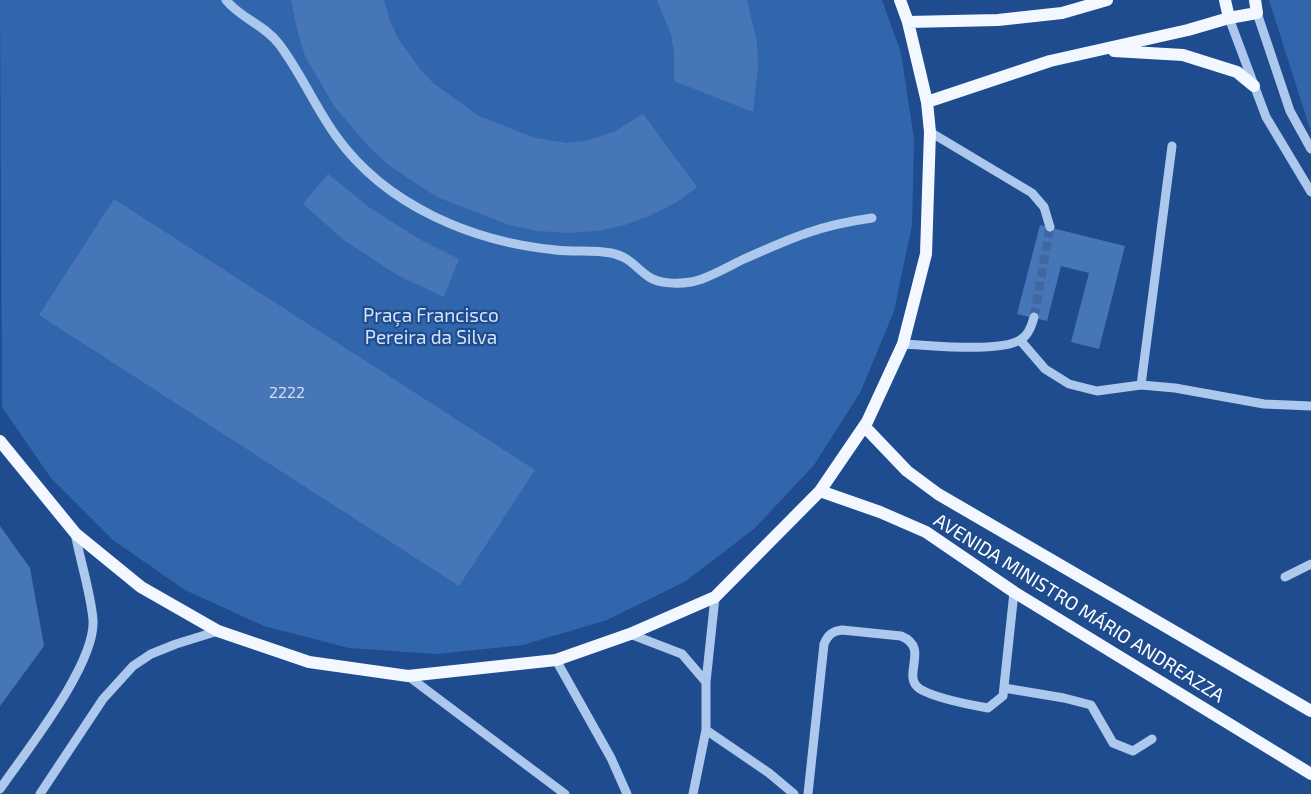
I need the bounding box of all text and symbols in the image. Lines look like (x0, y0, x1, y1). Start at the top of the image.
park label: Praça Francisco Pereira da Silva (363, 305, 499, 349)
house number: 2222 (269, 383, 305, 403)
street label: AVENIDA MINISTRO MÁRIO ANDREAZZA (930, 509, 1228, 707)

